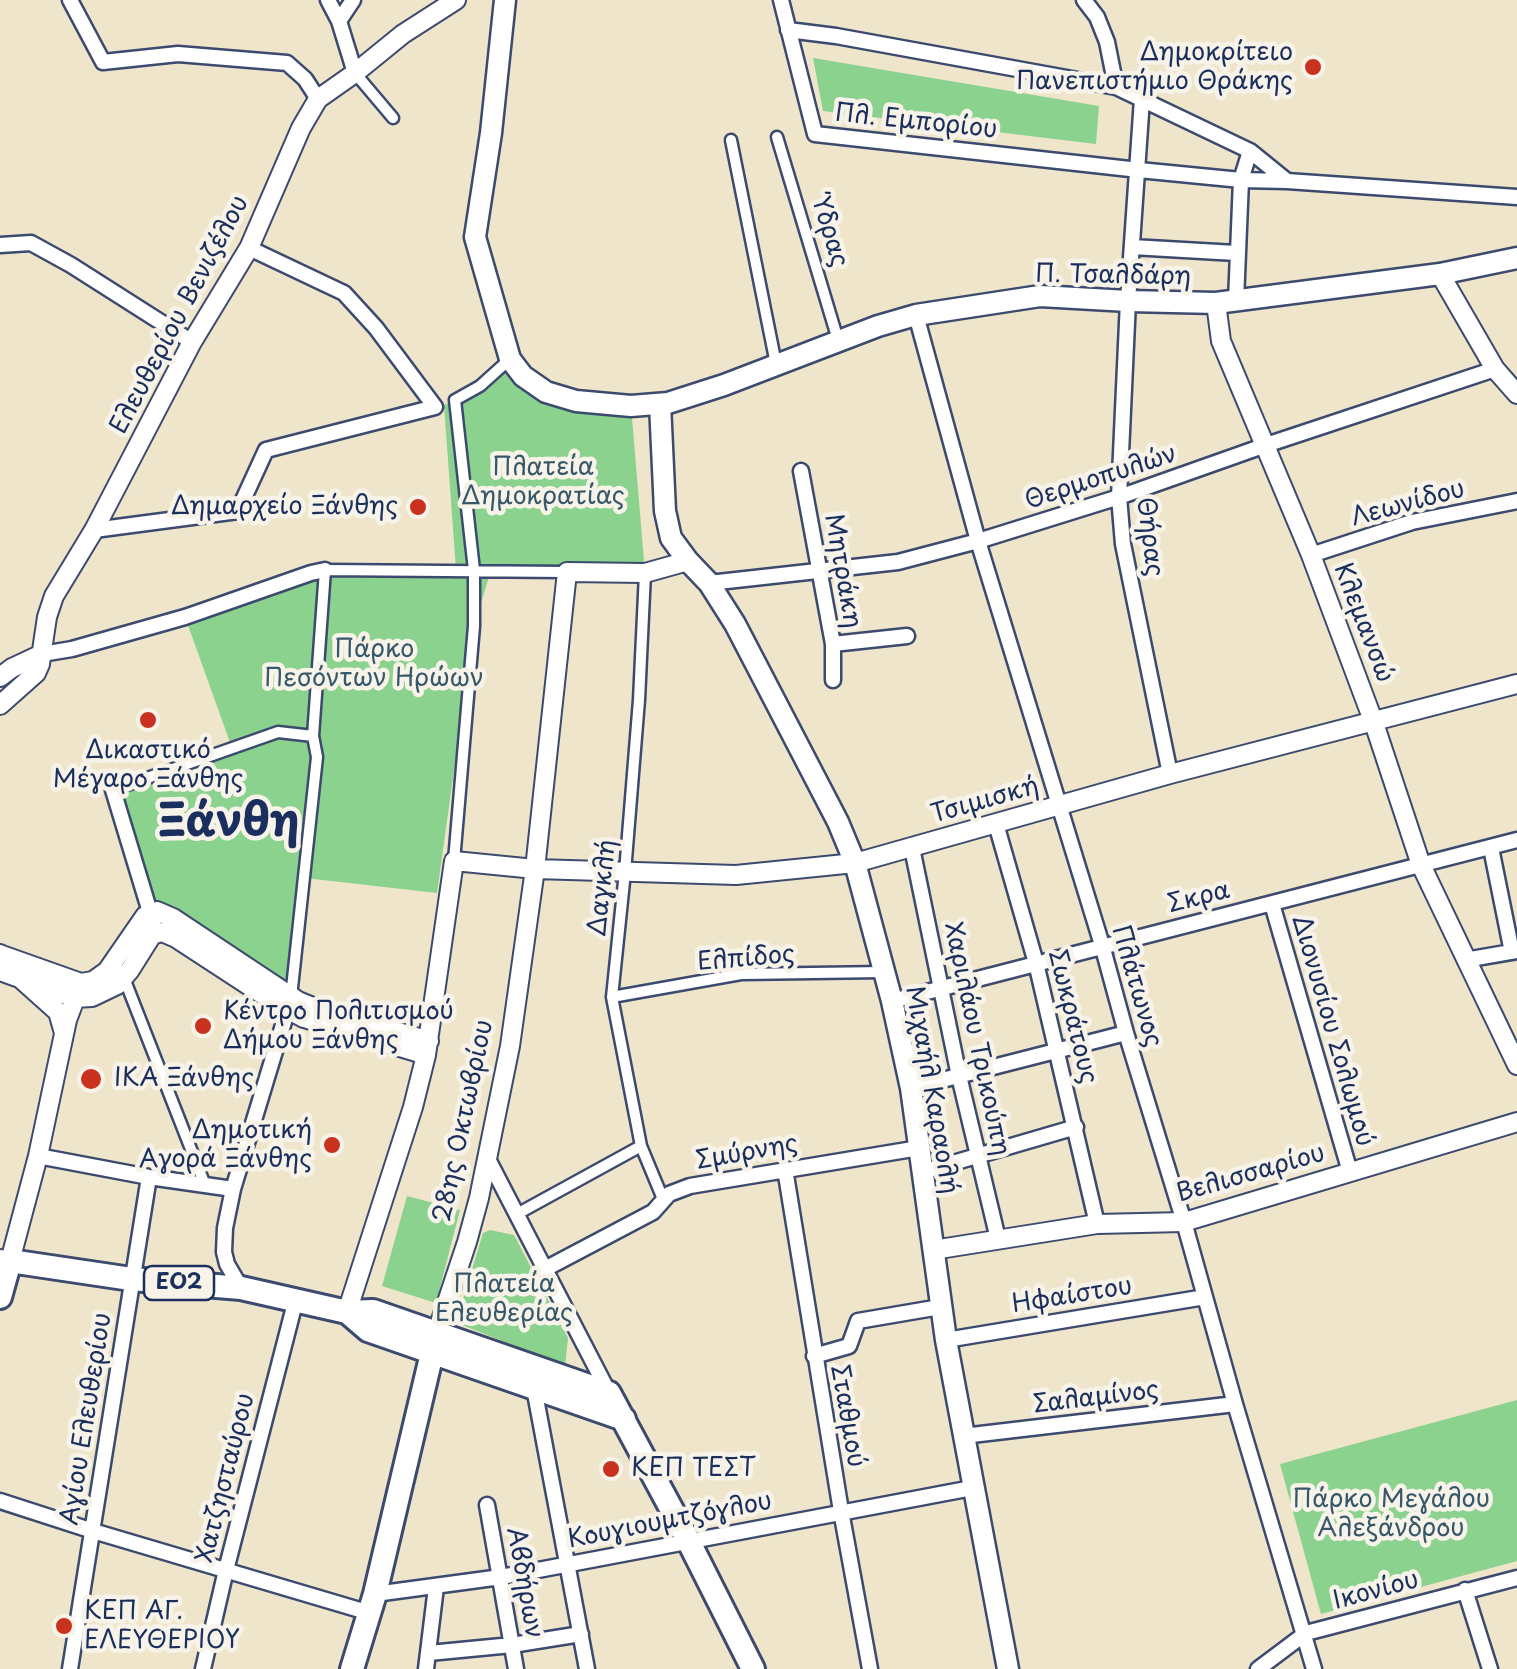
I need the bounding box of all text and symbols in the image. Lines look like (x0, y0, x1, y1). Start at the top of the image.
place label: Δημοκρίτειο Πανεπιστήμιο Θράκης (1016, 38, 1293, 97)
marker: Δημοκρίτειο Πανεπιστήμιο Θράκης (1302, 56, 1324, 78)
street label: Πλ. Εμπορίου (833, 99, 999, 145)
street label: Ελευθερίου Βενιζέλου (104, 191, 256, 439)
street label: Ύδρας (804, 193, 854, 271)
street label: Π. Τσαλδάρη (1035, 260, 1191, 292)
street label: Θερμοπυλών (1021, 439, 1181, 517)
park label: Πλατεία Δημοκρατίας (461, 453, 625, 512)
street label: Λεωνίδου (1348, 474, 1468, 534)
place label: Δημαρχείο Ξάνθης (171, 492, 398, 522)
marker: Δημαρχείο Ξάνθης (407, 496, 429, 518)
street label: Θήρας (1129, 496, 1169, 578)
street label: Μητράκη (817, 511, 867, 631)
street label: Κλεμανσώ (1327, 559, 1399, 687)
park label: Πάρκο Πεσόντων Ηρώων (264, 635, 484, 694)
marker: Δικαστικό Μέγαρο Ξάνθης (137, 709, 159, 731)
place label: Δικαστικό Μέγαρο Ξάνθης (53, 736, 243, 795)
street label: Τσιμισκή (928, 771, 1042, 831)
district label: Ξάνθη (158, 797, 300, 851)
street label: Δαγκλή (583, 838, 623, 938)
street label: Σκρα (1165, 876, 1233, 920)
street label: Διονυσίου Σολωμού (1285, 912, 1379, 1150)
street label: Χαριλάου Τρικούπη (937, 920, 1015, 1158)
street label: Πλάτωνος (1104, 921, 1168, 1051)
street label: Ελπίδος (696, 940, 796, 978)
street label: Σωκράτους (1041, 947, 1103, 1087)
street label: Μιχαήλ Καραολή (898, 984, 964, 1196)
place label: Κέντρο Πολιτισμού Δήμου Ξάνθης (223, 997, 454, 1056)
marker: Κέντρο Πολιτισμού Δήμου Ξάνθης (192, 1015, 214, 1037)
street label: 28ης Οκτωβρίου (428, 1017, 500, 1225)
place label: ΙΚΑ Ξάνθης (114, 1064, 254, 1094)
marker: ΙΚΑ Ξάνθης (78, 1066, 104, 1092)
place label: Δημοτική Αγορά Ξάνθης (139, 1116, 312, 1175)
street label: Σμύρνης (694, 1129, 800, 1177)
marker: Δημοτική Αγορά Ξάνθης (321, 1134, 343, 1156)
street label: Βελισσαρίου (1173, 1139, 1329, 1209)
road number: ΕΟ2 (144, 1266, 214, 1300)
park label: Πλατεία Ελευθερίας (435, 1270, 573, 1329)
street label: Ηφαίστου (1010, 1272, 1134, 1320)
street label: Αγίου Ελευθερίου (55, 1311, 119, 1527)
street label: Σταθμού (823, 1362, 871, 1470)
street label: Σαλαμίνος (1031, 1375, 1161, 1421)
street label: Χατζησταύρου (190, 1390, 262, 1566)
place label: ΚΕΠ ΤΕΣΤ (631, 1454, 756, 1484)
marker: ΚΕΠ ΤΕΣΤ (600, 1458, 622, 1480)
park label: Πάρκο Μεγάλου Αλεξάνδρου (1292, 1485, 1490, 1544)
street label: Κουγιουμτζόγλου (565, 1487, 775, 1555)
street label: Αβδήρων (499, 1525, 549, 1641)
street label: Ικονίου (1330, 1565, 1422, 1617)
place label: ΚΕΠ ΑΓ. ΕΛΕΥΘΕΡΙΟΥ (84, 1597, 240, 1656)
marker: ΚΕΠ ΑΓ. ΕΛΕΥΘΕΡΙΟΥ (53, 1615, 75, 1637)

